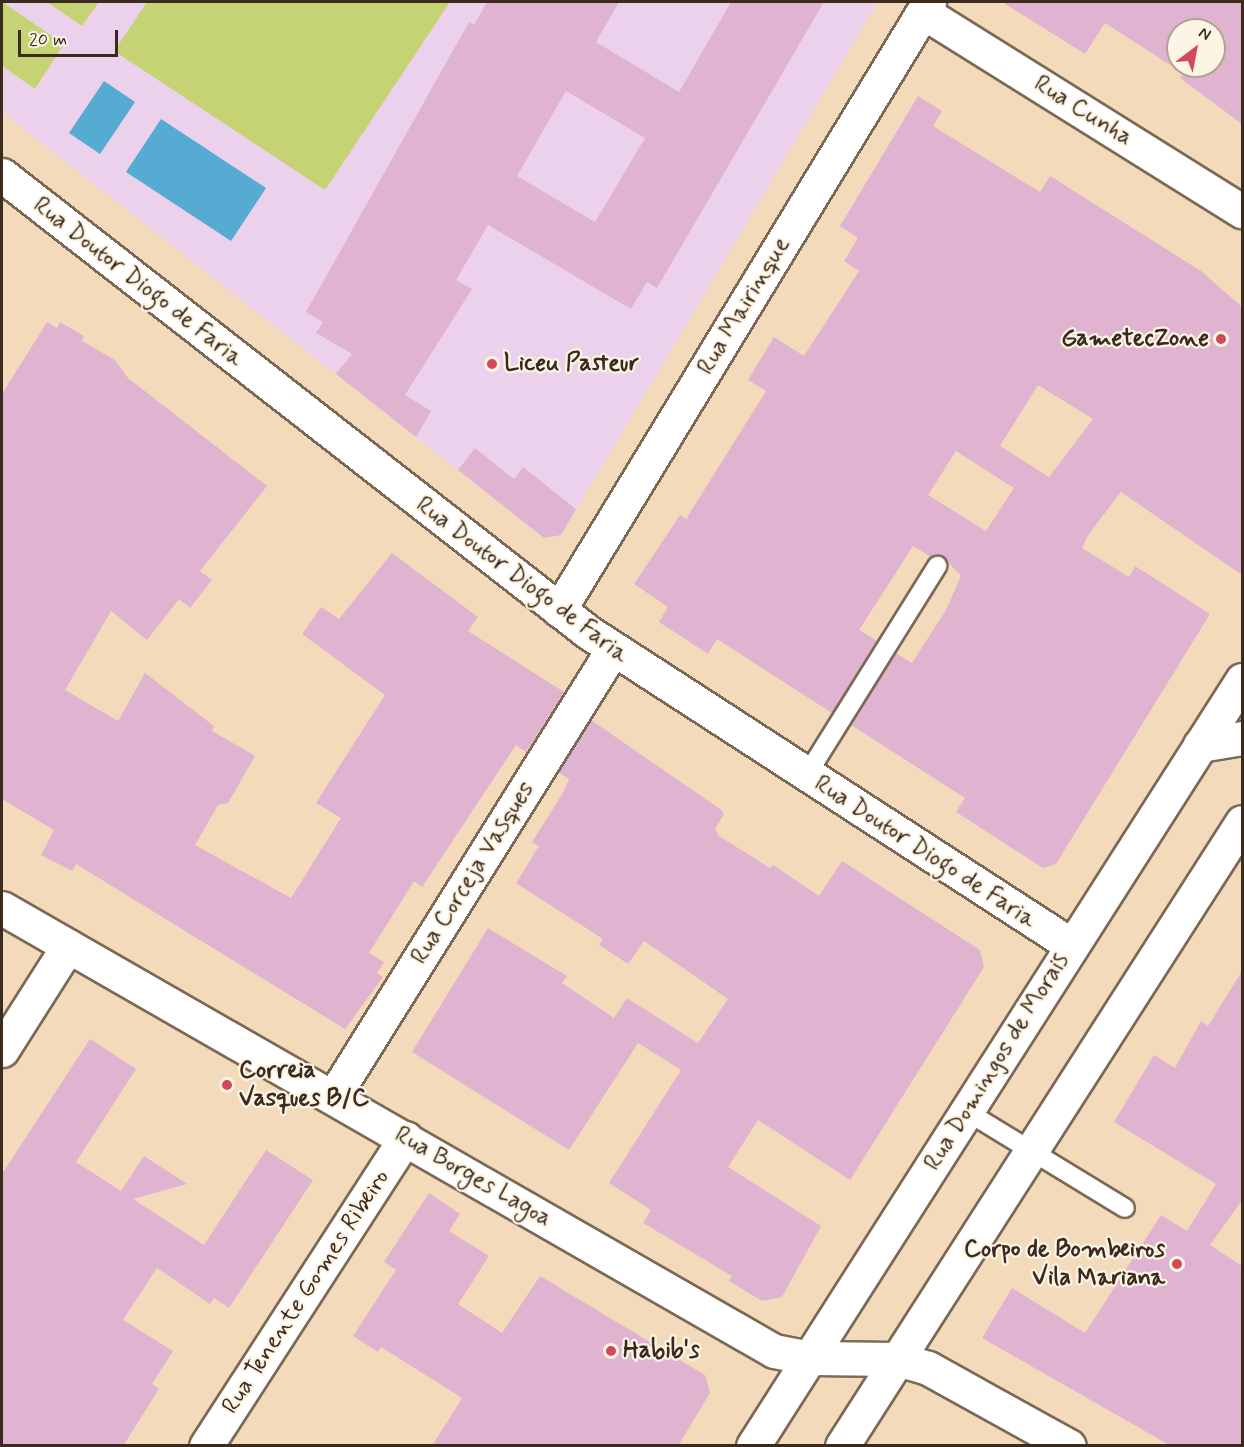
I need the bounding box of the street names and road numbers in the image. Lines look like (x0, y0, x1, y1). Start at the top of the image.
street label: Rua Cunha (1030, 70, 1136, 152)
street label: Rua Doutor Diogo de Faria (29, 192, 247, 372)
street label: Rua Mairinque (693, 234, 795, 378)
street label: Rua Doutor Diogo de Faria (412, 492, 632, 668)
street label: Rua Doutor Diogo de Faria (810, 771, 1040, 933)
street label: Rua Corceja Vasques (405, 776, 541, 970)
street label: Rua Domingos de Morais (918, 948, 1076, 1176)
street label: Rua Borges Lagoa (388, 1119, 558, 1235)
street label: Rua Tenente Gomes Ribeiro (217, 1166, 395, 1418)

